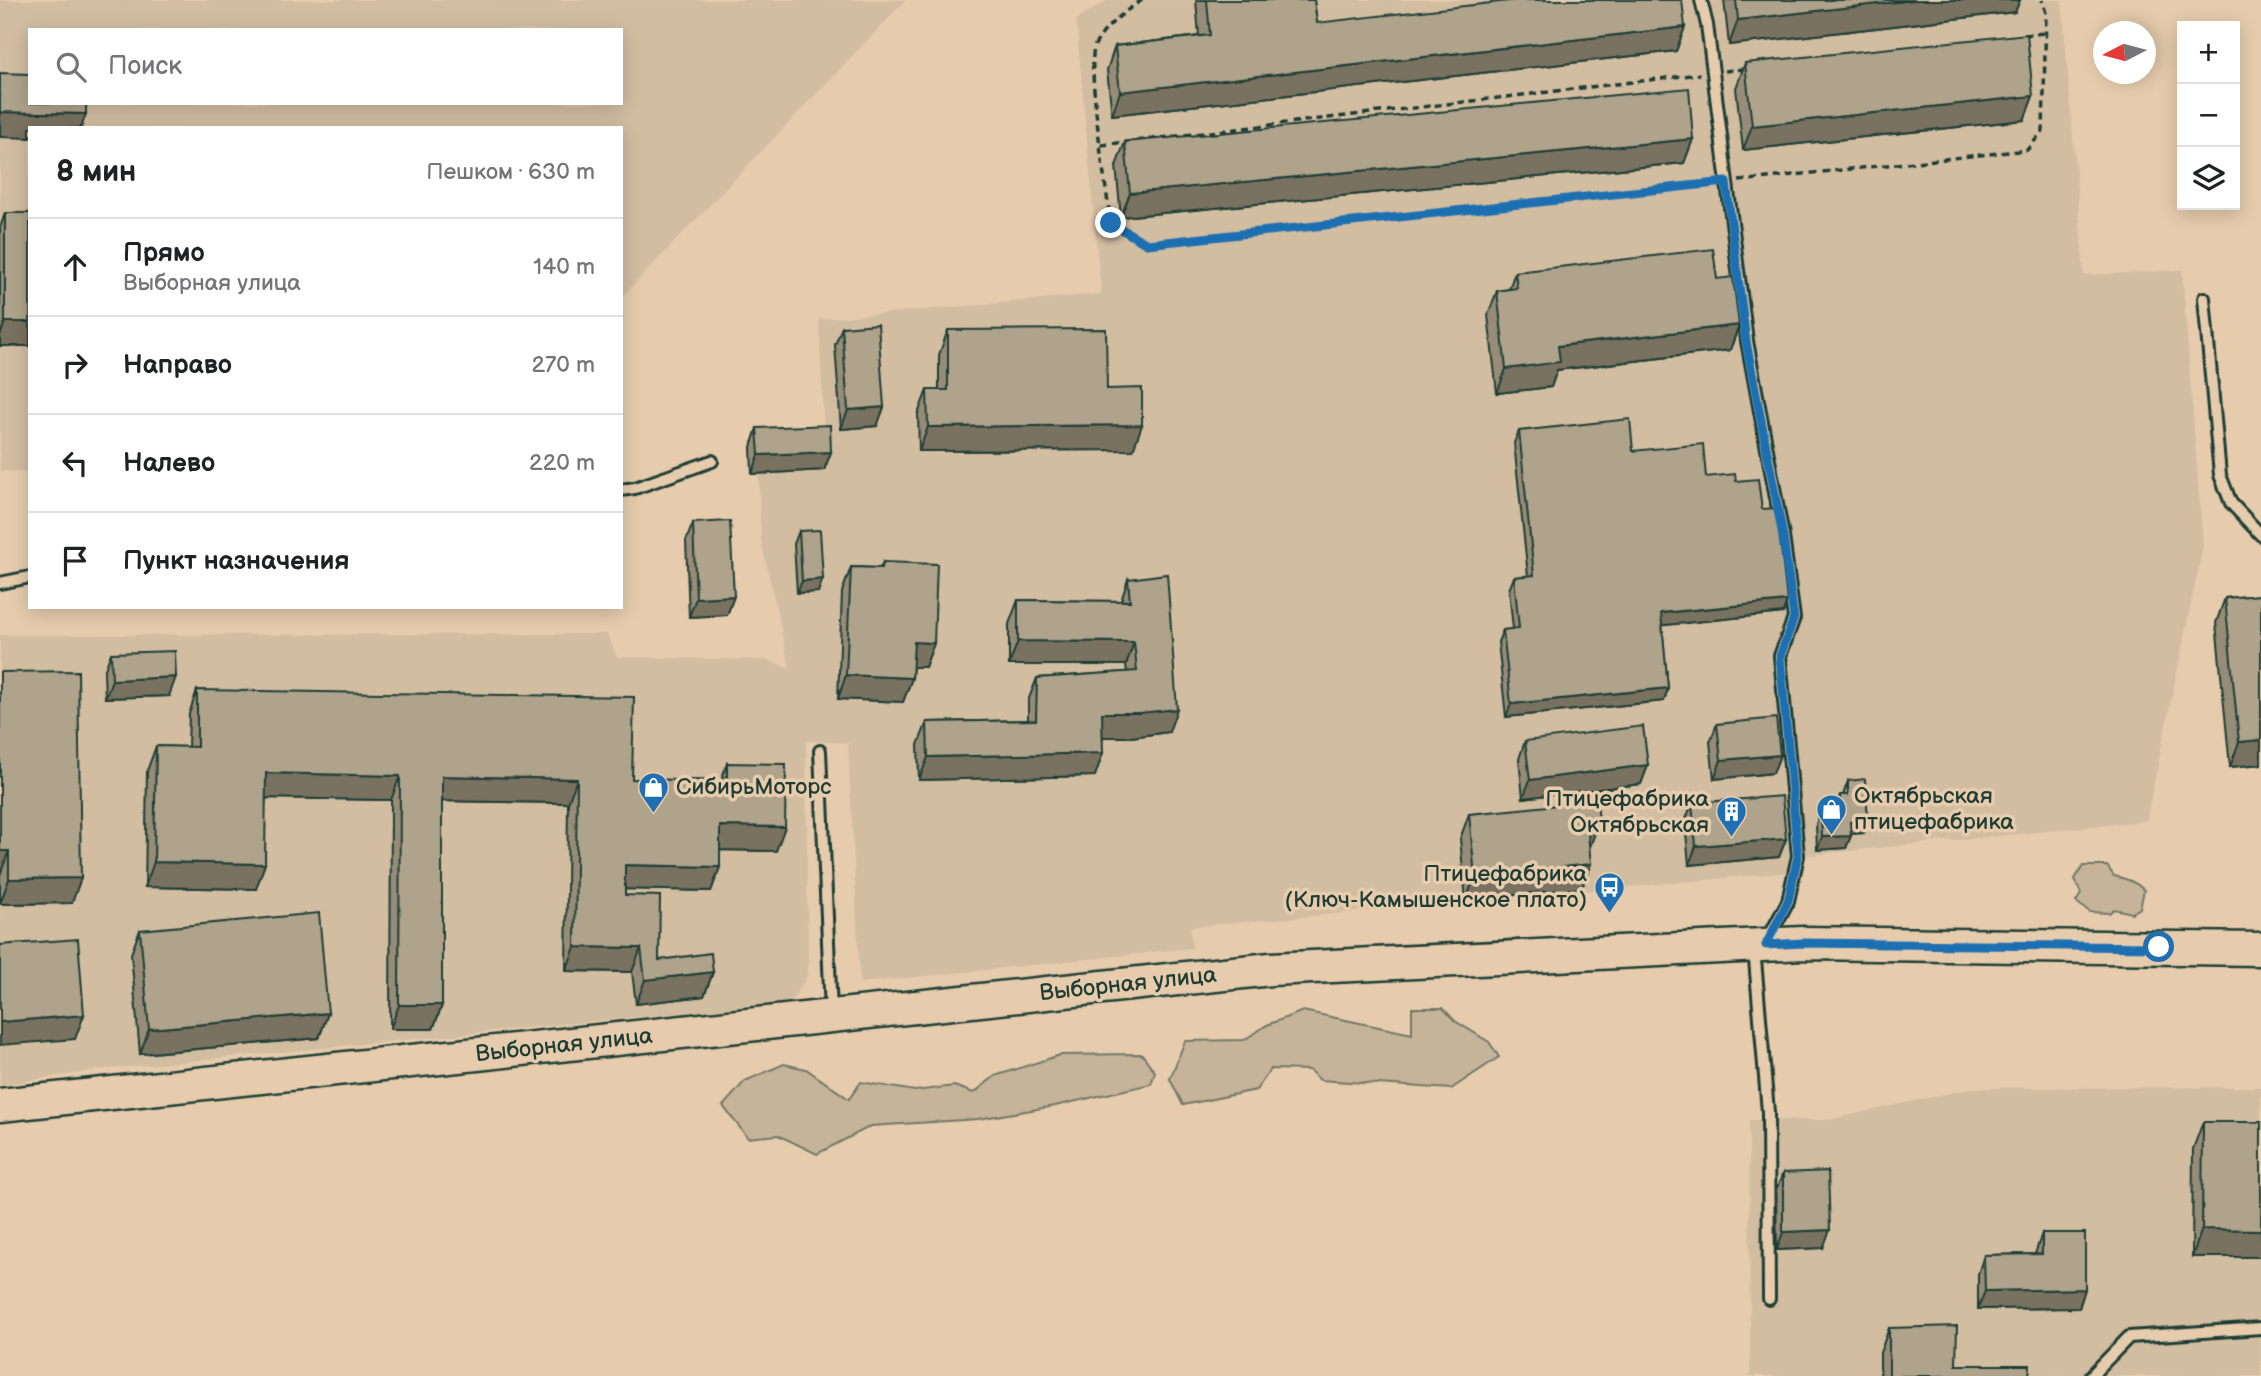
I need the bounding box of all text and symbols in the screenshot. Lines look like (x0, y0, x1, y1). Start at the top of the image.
north arrow (2093, 21, 2156, 84)
map controls (2177, 21, 2240, 210)
button: + (2177, 21, 2240, 84)
search box (28, 28, 623, 105)
icon: search (52, 48, 90, 86)
text: Поиск (108, 51, 182, 82)
button: − (2177, 84, 2240, 147)
button: layers (2177, 147, 2240, 210)
text: 8 мин (56, 154, 136, 190)
text: Пешком · 630 m (426, 158, 595, 186)
route end (1095, 207, 1126, 238)
text: Прямо (123, 238, 205, 269)
icon: ahead (56, 248, 94, 286)
text: 140 m (533, 253, 595, 281)
text: Выборная улица (123, 269, 301, 297)
icon: right (56, 346, 94, 384)
text: Направо (123, 350, 232, 381)
text: 270 m (531, 351, 595, 379)
icon: left (56, 444, 94, 482)
text: Налево (123, 448, 215, 479)
text: 220 m (529, 449, 595, 477)
icon: arrive (56, 542, 94, 580)
text: Пункт назначения (123, 546, 349, 577)
shop icon: СибирьМоторс (636, 770, 670, 814)
place label: СибирьМоторс (676, 773, 831, 801)
place label: Октябрьская птицефабрика (1854, 782, 2014, 836)
place label: Птицефабрика Октябрьская (1545, 785, 1709, 839)
shop icon: Октябрьская птицефабрика (1814, 792, 1848, 836)
building icon: Птицефабрика Октябрьская (1715, 795, 1749, 839)
place label: Птицефабрика (Ключ-Камышенское плато) (1285, 860, 1587, 914)
bus stop icon: Птицефабрика (Ключ-Камышенское плато) (1593, 870, 1627, 914)
route start (2143, 931, 2174, 962)
street label: Выборная улица (1038, 961, 1218, 1007)
street label: Выборная улица (474, 1022, 654, 1068)

